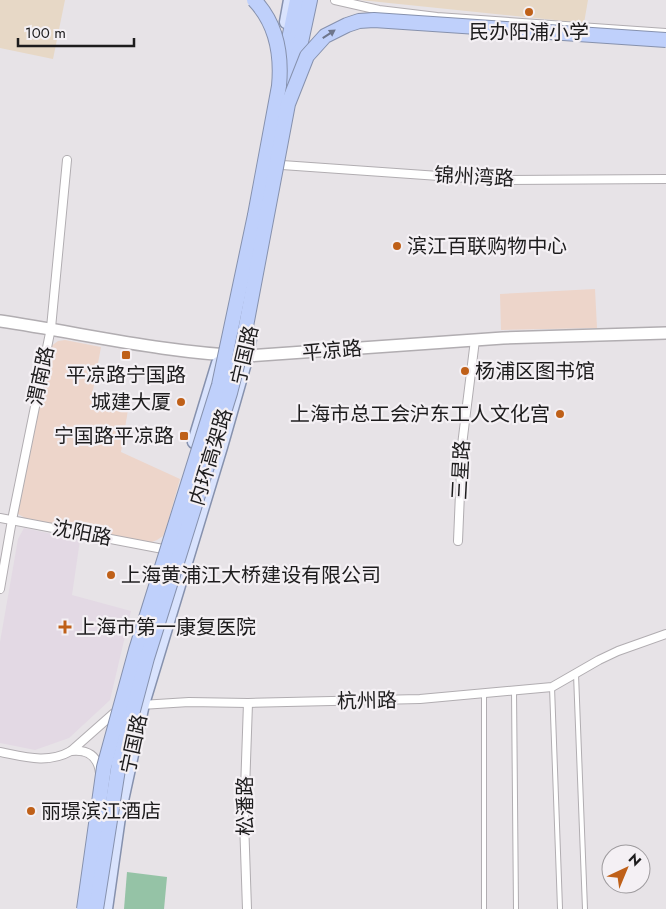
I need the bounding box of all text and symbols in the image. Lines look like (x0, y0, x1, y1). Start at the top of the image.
marker: 民办阳浦小学 (523, 6, 535, 18)
scale bar (18, 15, 134, 47)
place label: 民办阳浦小学 (469, 18, 589, 47)
text: 100 m (25, 22, 66, 44)
one-way arrow (323, 29, 336, 38)
street label: 锦州湾路 (433, 160, 515, 194)
place label: 滨江百联购物中心 (407, 232, 567, 261)
marker: 滨江百联购物中心 (391, 240, 403, 252)
street label: 宁国路 (224, 323, 266, 387)
street label: 平凉路 (301, 334, 363, 368)
street label: 渭南路 (21, 344, 61, 408)
marker: 平凉路宁国路 (120, 349, 132, 361)
place label: 杨浦区图书馆 (475, 357, 595, 386)
place label: 平凉路宁国路 (66, 361, 186, 390)
marker: 杨浦区图书馆 (459, 365, 471, 377)
place label: 城建大厦 (91, 388, 171, 417)
marker: 城建大厦 (175, 396, 187, 408)
place label: 上海市总工会沪东工人文化宫 (290, 400, 550, 429)
street label: 内环高架路 (183, 405, 239, 509)
marker: 上海市总工会沪东工人文化宫 (554, 408, 566, 420)
place label: 宁国路平凉路 (54, 422, 174, 451)
marker: 宁国路平凉路 (178, 430, 190, 442)
street label: 三星路 (445, 439, 477, 501)
street label: 沈阳路 (50, 513, 114, 553)
place label: 上海黄浦江大桥建设有限公司 (121, 561, 381, 590)
marker: 上海黄浦江大桥建设有限公司 (105, 569, 117, 581)
place label: 上海市第一康复医院 (76, 613, 256, 642)
marker: 上海市第一康复医院 (58, 620, 72, 634)
street label: 杭州路 (337, 686, 397, 716)
street label: 宁国路 (114, 712, 154, 776)
street label: 松潘路 (231, 776, 260, 836)
place label: 丽璟滨江酒店 (41, 797, 161, 826)
marker: 丽璟滨江酒店 (25, 805, 37, 817)
north arrow (601, 844, 651, 894)
text: N (624, 849, 646, 871)

